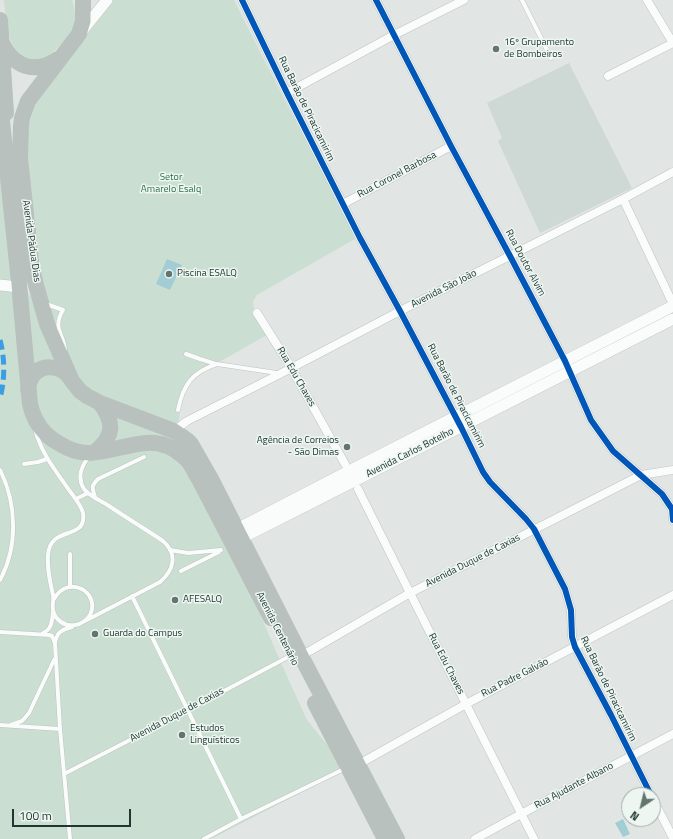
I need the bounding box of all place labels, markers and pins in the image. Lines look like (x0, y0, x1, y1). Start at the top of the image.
place label: 16º Grupamento de Bombeiros (504, 37, 574, 60)
marker: 16º Grupamento de Bombeiros (491, 44, 501, 54)
place label: Piscina ESALQ (177, 268, 237, 280)
marker: Piscina ESALQ (164, 269, 174, 279)
place label: Agência de Correios - São Dimas (257, 435, 339, 458)
marker: Agência de Correios - São Dimas (342, 442, 352, 452)
place label: AFESALQ (183, 594, 222, 606)
marker: AFESALQ (170, 595, 180, 605)
place label: Guarda do Campus (103, 628, 182, 640)
marker: Guarda do Campus (90, 629, 100, 639)
place label: Estudos Linguísticos (190, 723, 240, 746)
marker: Estudos Linguísticos (177, 730, 187, 740)

